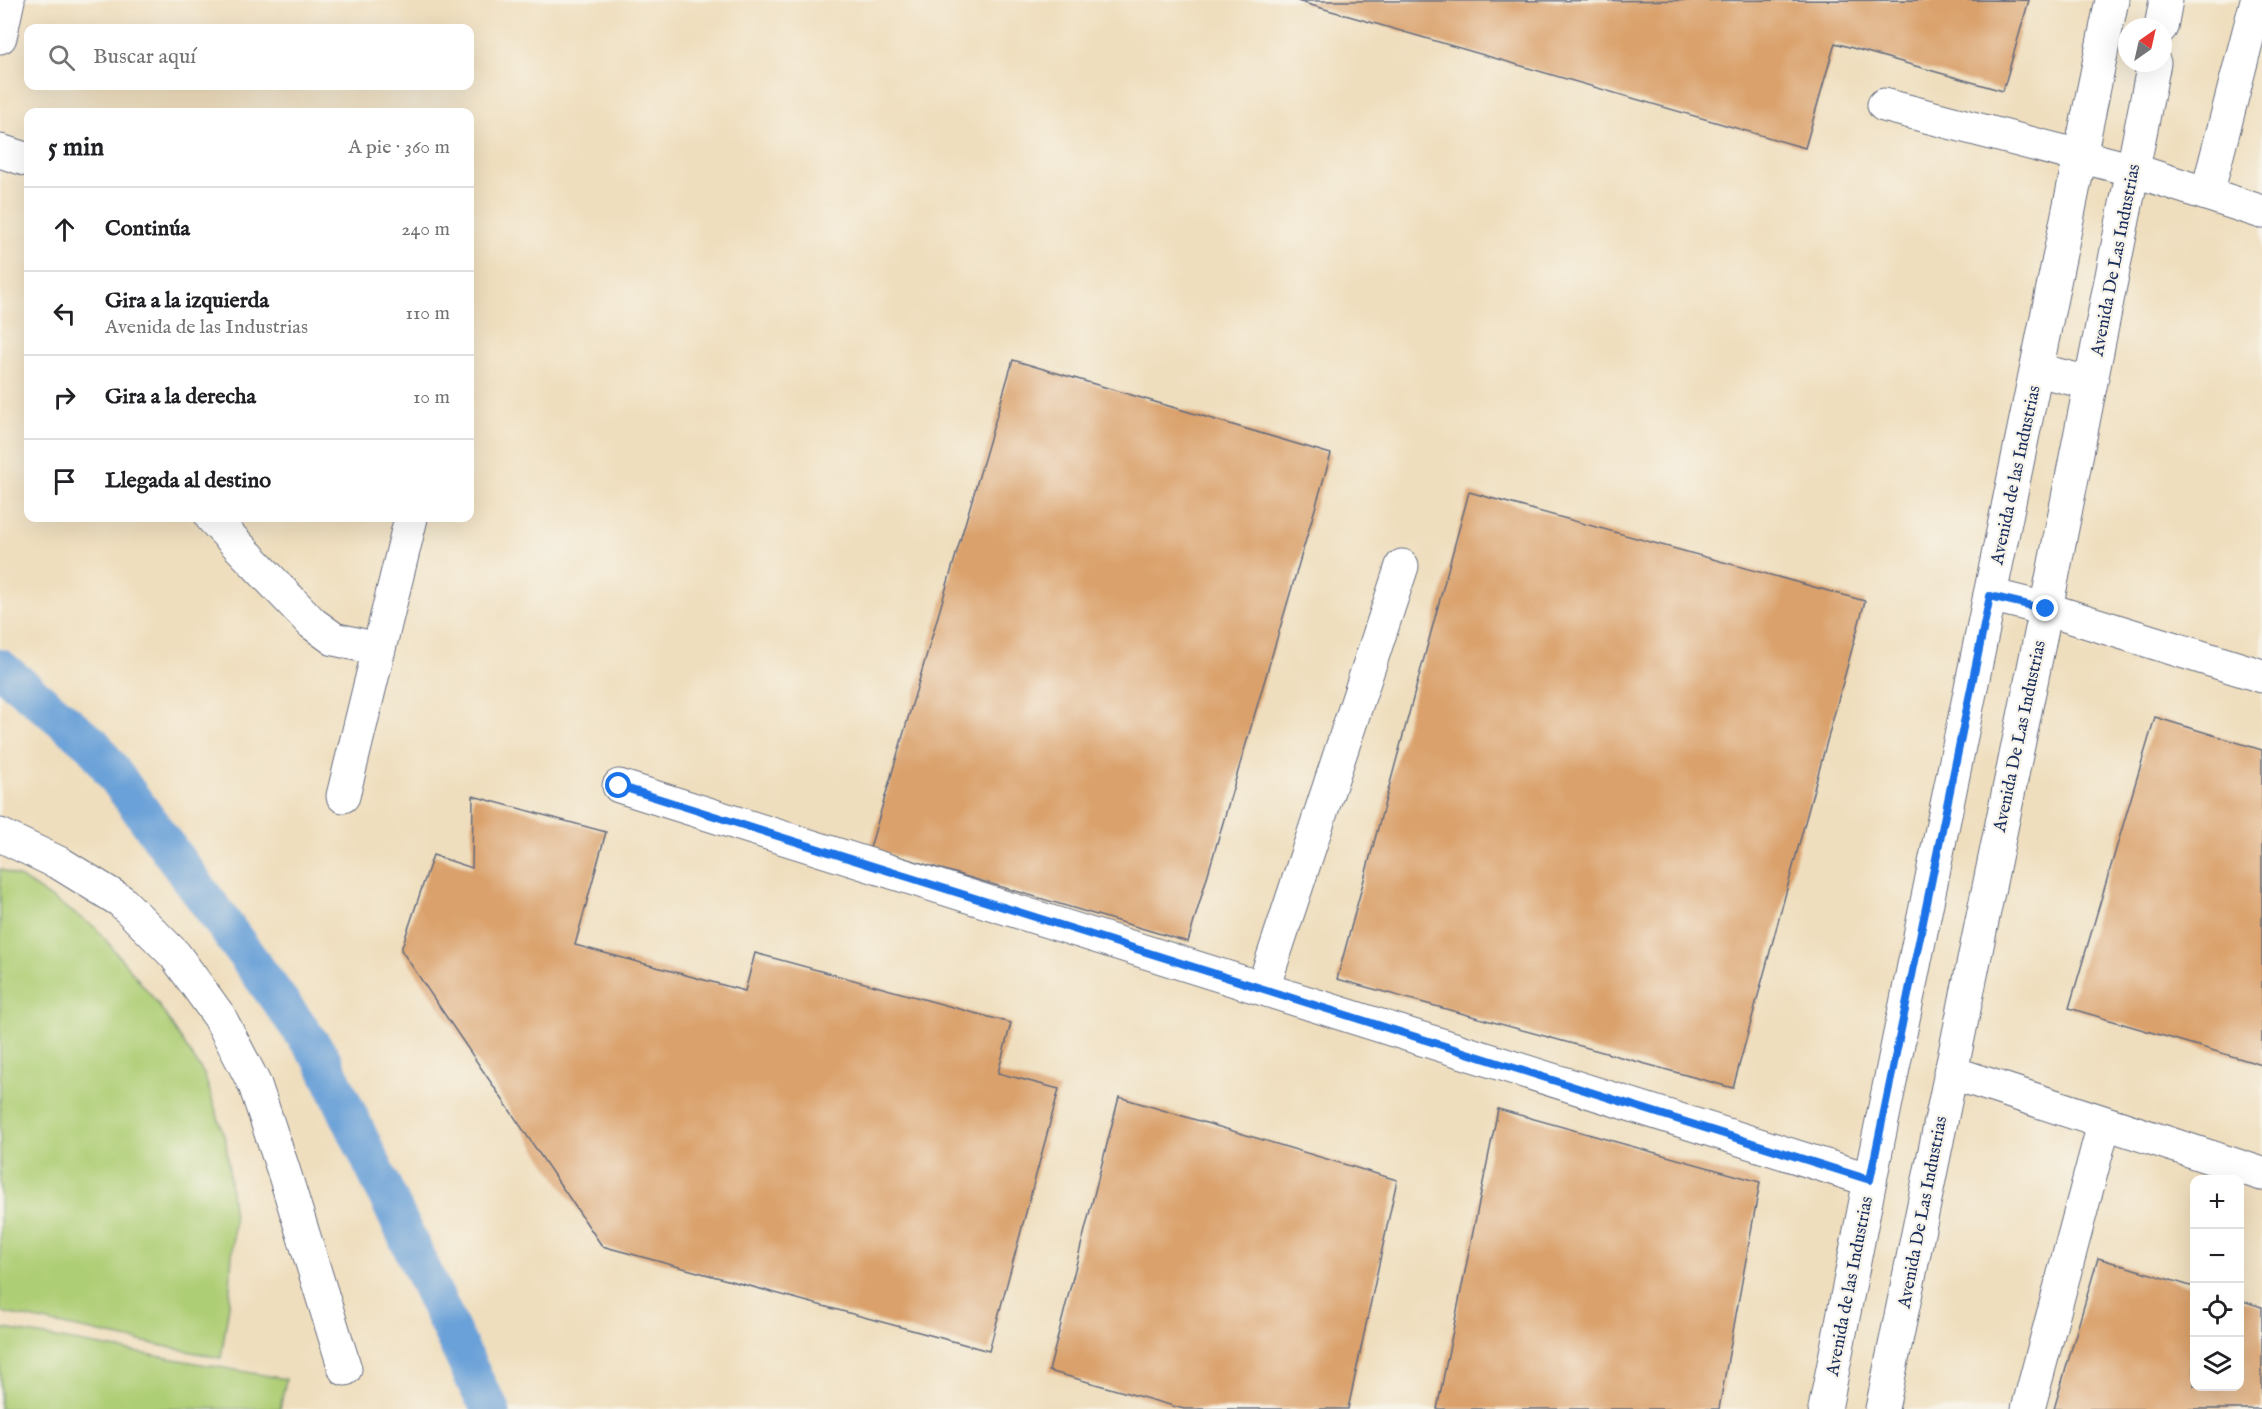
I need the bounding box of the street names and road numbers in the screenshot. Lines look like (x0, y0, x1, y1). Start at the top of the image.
street label: Avenida De Las Industrias (2086, 162, 2146, 359)
street label: Avenida de las Industrias (1986, 384, 2047, 568)
street label: Avenida De Las Industrias (1989, 638, 2052, 835)
street label: Avenida De Las Industrias (1893, 1114, 1953, 1311)
street label: Avenida de las Industrias (1822, 1194, 1879, 1379)

